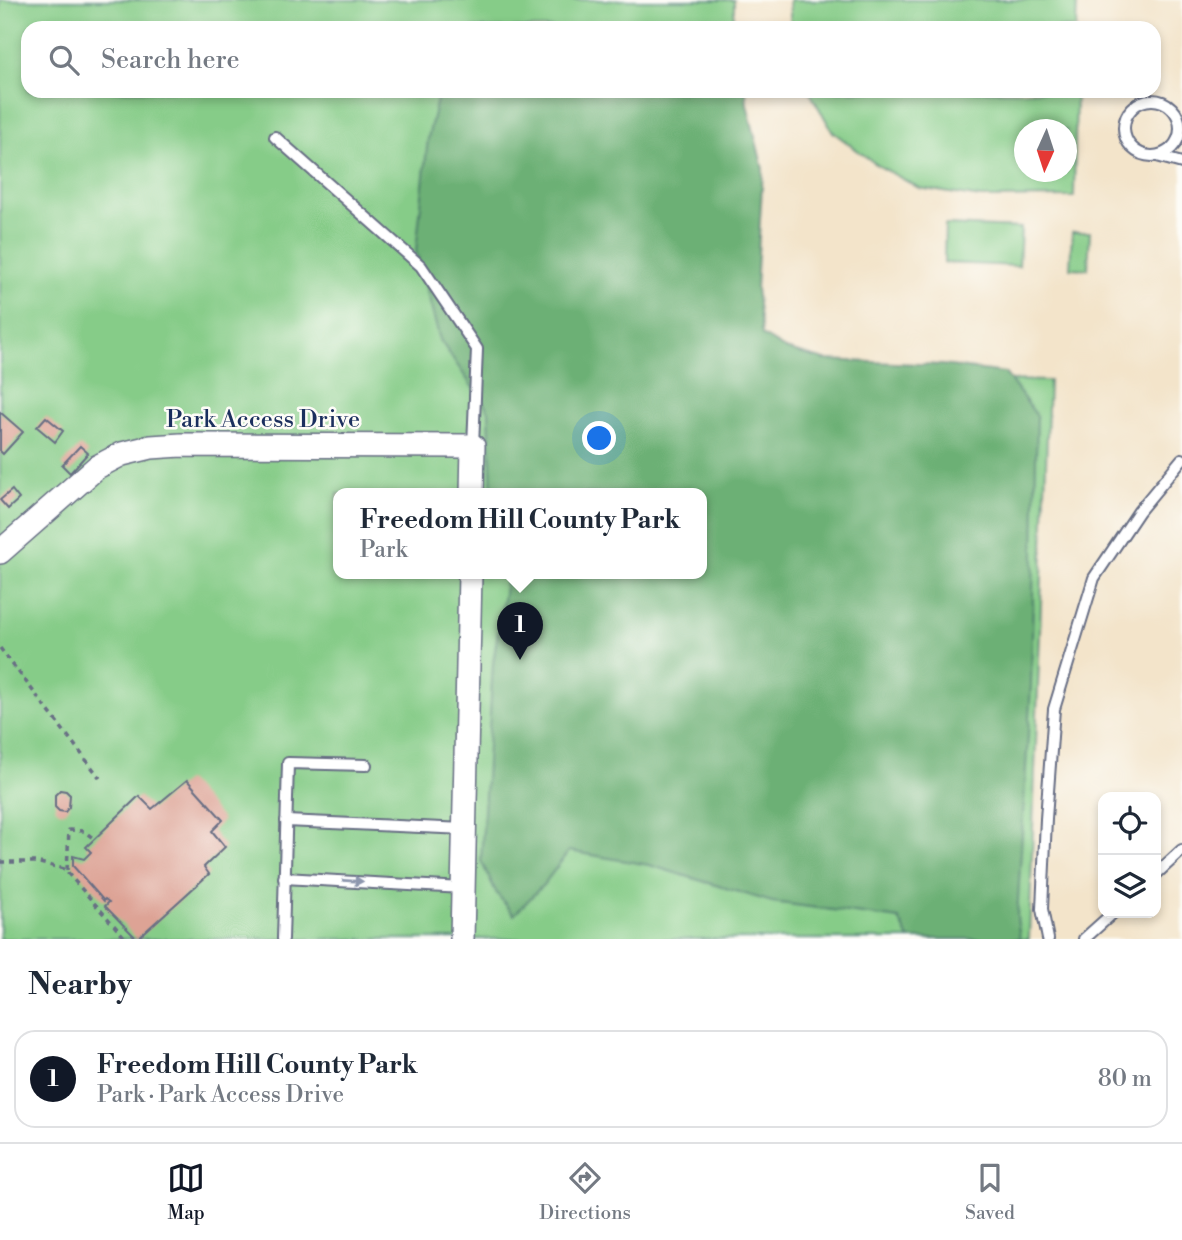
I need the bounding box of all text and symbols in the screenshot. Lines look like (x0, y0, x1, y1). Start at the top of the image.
search box (21, 21, 1161, 98)
icon: search (45, 41, 83, 79)
text: Search here (101, 44, 240, 76)
north arrow (1014, 119, 1077, 182)
street label: Park Access Drive (166, 405, 360, 435)
your location (582, 421, 616, 455)
popup (333, 488, 707, 579)
text: Freedom Hill County Park (360, 504, 680, 536)
text: Park (360, 536, 408, 564)
pin: 1 (497, 602, 543, 660)
map controls (1098, 792, 1161, 918)
button: locate (1098, 792, 1161, 855)
button: layers (1098, 855, 1161, 918)
one-way arrow (342, 876, 364, 887)
text: Nearby (28, 966, 132, 1004)
text: Freedom Hill County Park (97, 1049, 418, 1081)
text: 1 (47, 1065, 59, 1093)
text: 80 m (1098, 1065, 1152, 1093)
text: Park · Park Access Drive (97, 1081, 344, 1109)
tab: Map (167, 1159, 205, 1225)
tab: Directions (539, 1159, 631, 1225)
tab: Saved (965, 1159, 1015, 1225)

